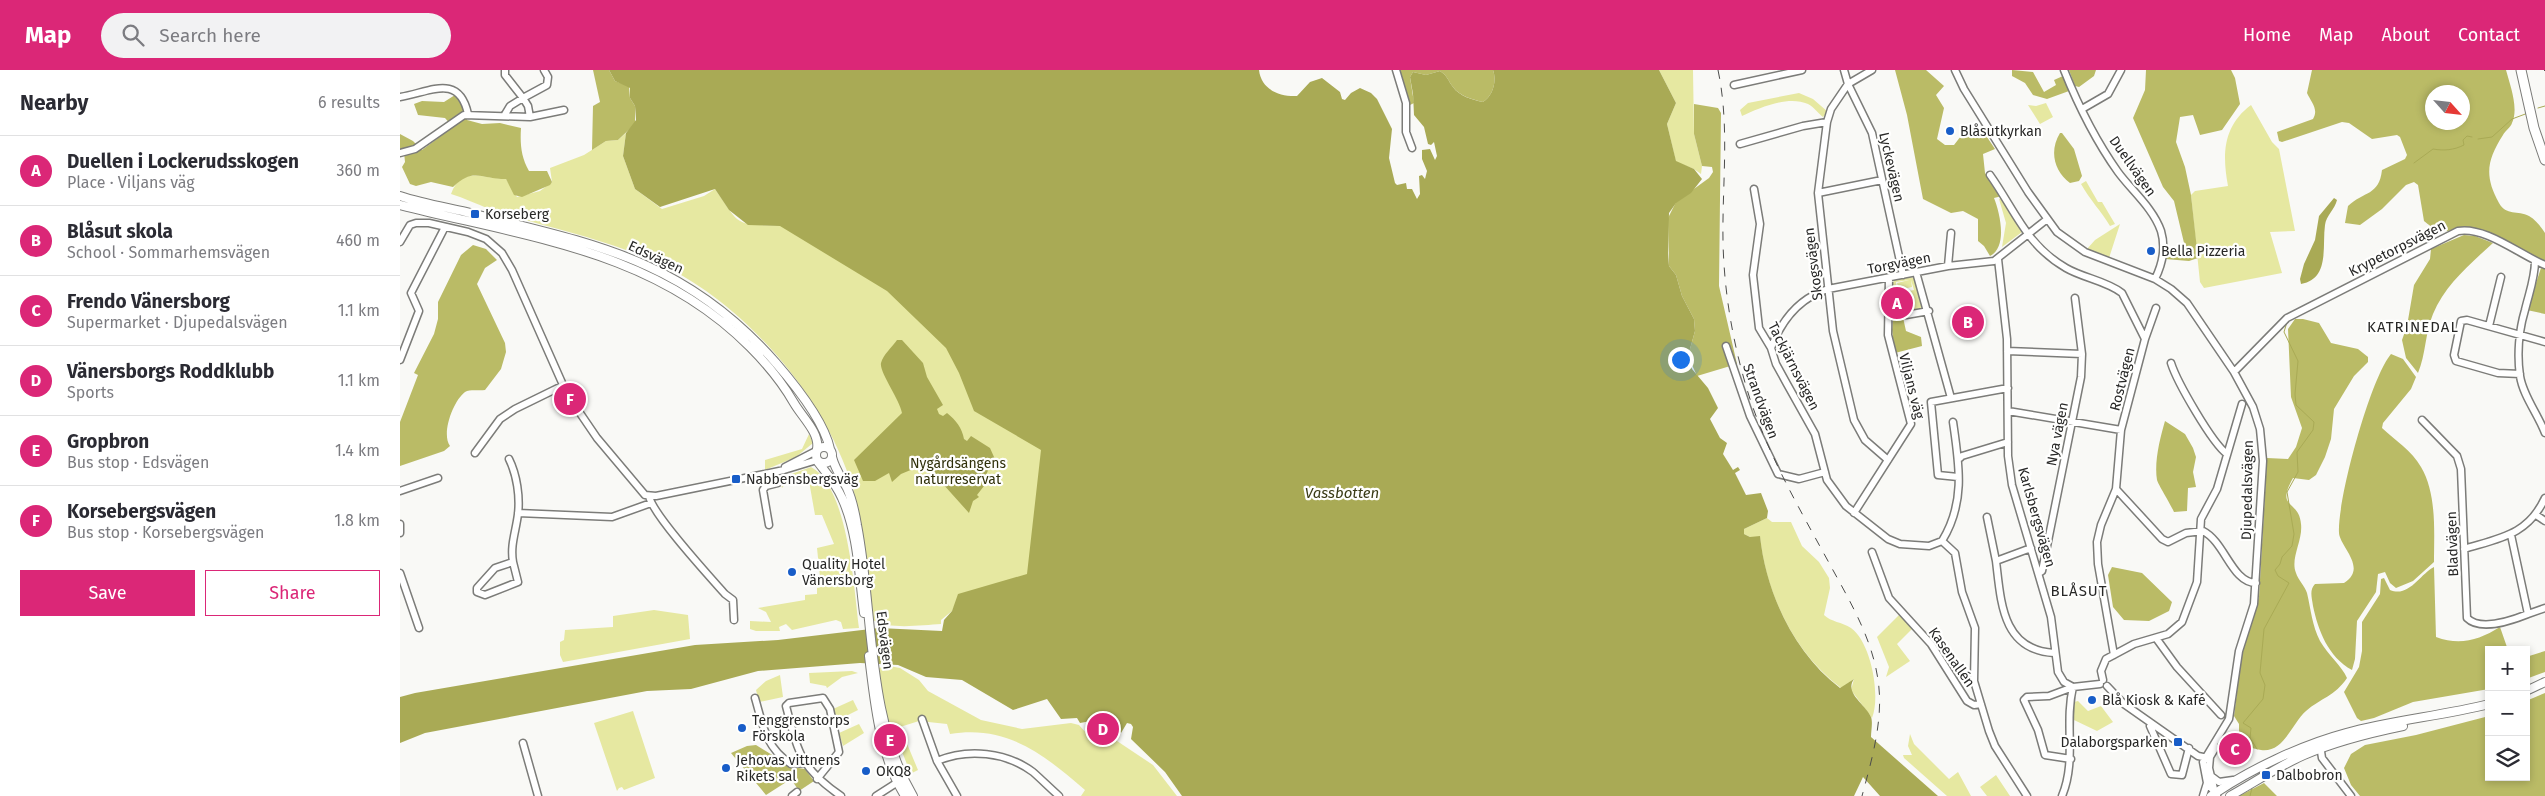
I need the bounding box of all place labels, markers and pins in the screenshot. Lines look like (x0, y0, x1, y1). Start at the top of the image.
place label: Blåsutkyrkan (1960, 123, 2042, 140)
marker: Blåsutkyrkan (1944, 125, 1956, 137)
place label: Korseberg (485, 206, 550, 223)
marker: Korseberg (469, 208, 481, 220)
place label: Bella Pizzeria (2161, 243, 2245, 260)
marker: Bella Pizzeria (2145, 245, 2157, 257)
pin: A (1881, 284, 1913, 322)
pin: B (1952, 303, 1984, 341)
pin: F (554, 380, 586, 418)
place label: Nabbensbergsväg (746, 471, 859, 488)
marker: Nabbensbergsväg (730, 473, 742, 485)
place label: Quality Hotel Vänersborg (802, 556, 885, 589)
marker: Quality Hotel Vänersborg (786, 566, 798, 578)
place label: Blå Kiosk & Kafé (2102, 692, 2206, 709)
marker: Blå Kiosk & Kafé (2086, 694, 2098, 706)
pin: D (1087, 710, 1119, 748)
place label: Tenggrenstorps Förskola (752, 712, 850, 745)
pin: E (874, 721, 906, 759)
marker: Tenggrenstorps Förskola (736, 722, 748, 734)
pin: C (2219, 730, 2251, 768)
place label: Dalaborgsparken (2061, 734, 2168, 751)
marker: Dalaborgsparken (2172, 736, 2184, 748)
place label: Jehovas vittnens Rikets sal (736, 752, 841, 785)
marker: Jehovas vittnens Rikets sal (720, 762, 732, 774)
place label: OKQ8 (876, 763, 911, 780)
marker: OKQ8 (860, 765, 872, 777)
place label: Dalbobron (2276, 767, 2343, 784)
marker: Dalbobron (2260, 769, 2272, 781)

